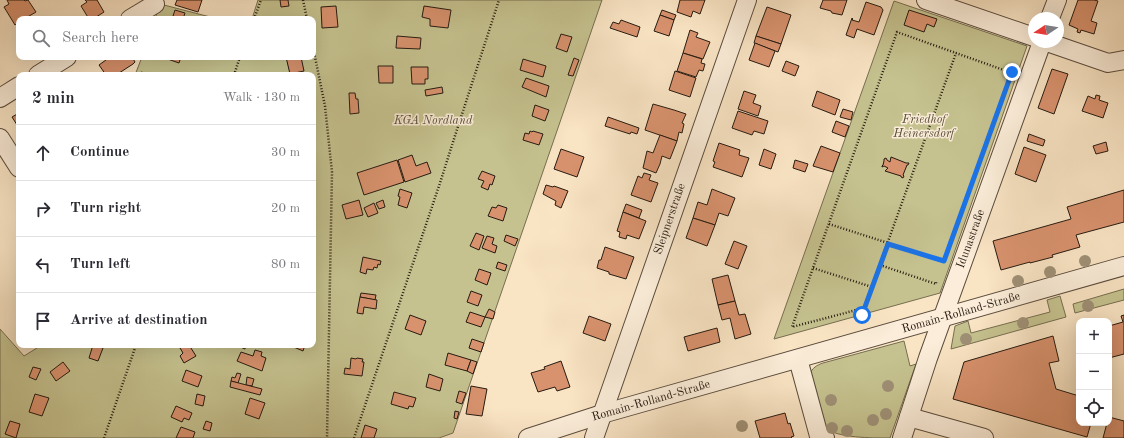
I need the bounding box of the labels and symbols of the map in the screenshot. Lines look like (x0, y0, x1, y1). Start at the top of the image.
north arrow (1028, 12, 1064, 48)
route end (1003, 63, 1021, 81)
park label: Friedhof Heinersdorf (892, 114, 957, 140)
park label: KGA Nordland (393, 115, 473, 127)
street label: Sleipnerstraße (652, 181, 688, 256)
street label: Idunastraße (955, 207, 987, 270)
street label: Romain-Rolland-Straße (900, 290, 1022, 336)
route start (853, 306, 871, 324)
street label: Romain-Rolland-Straße (590, 378, 712, 424)

